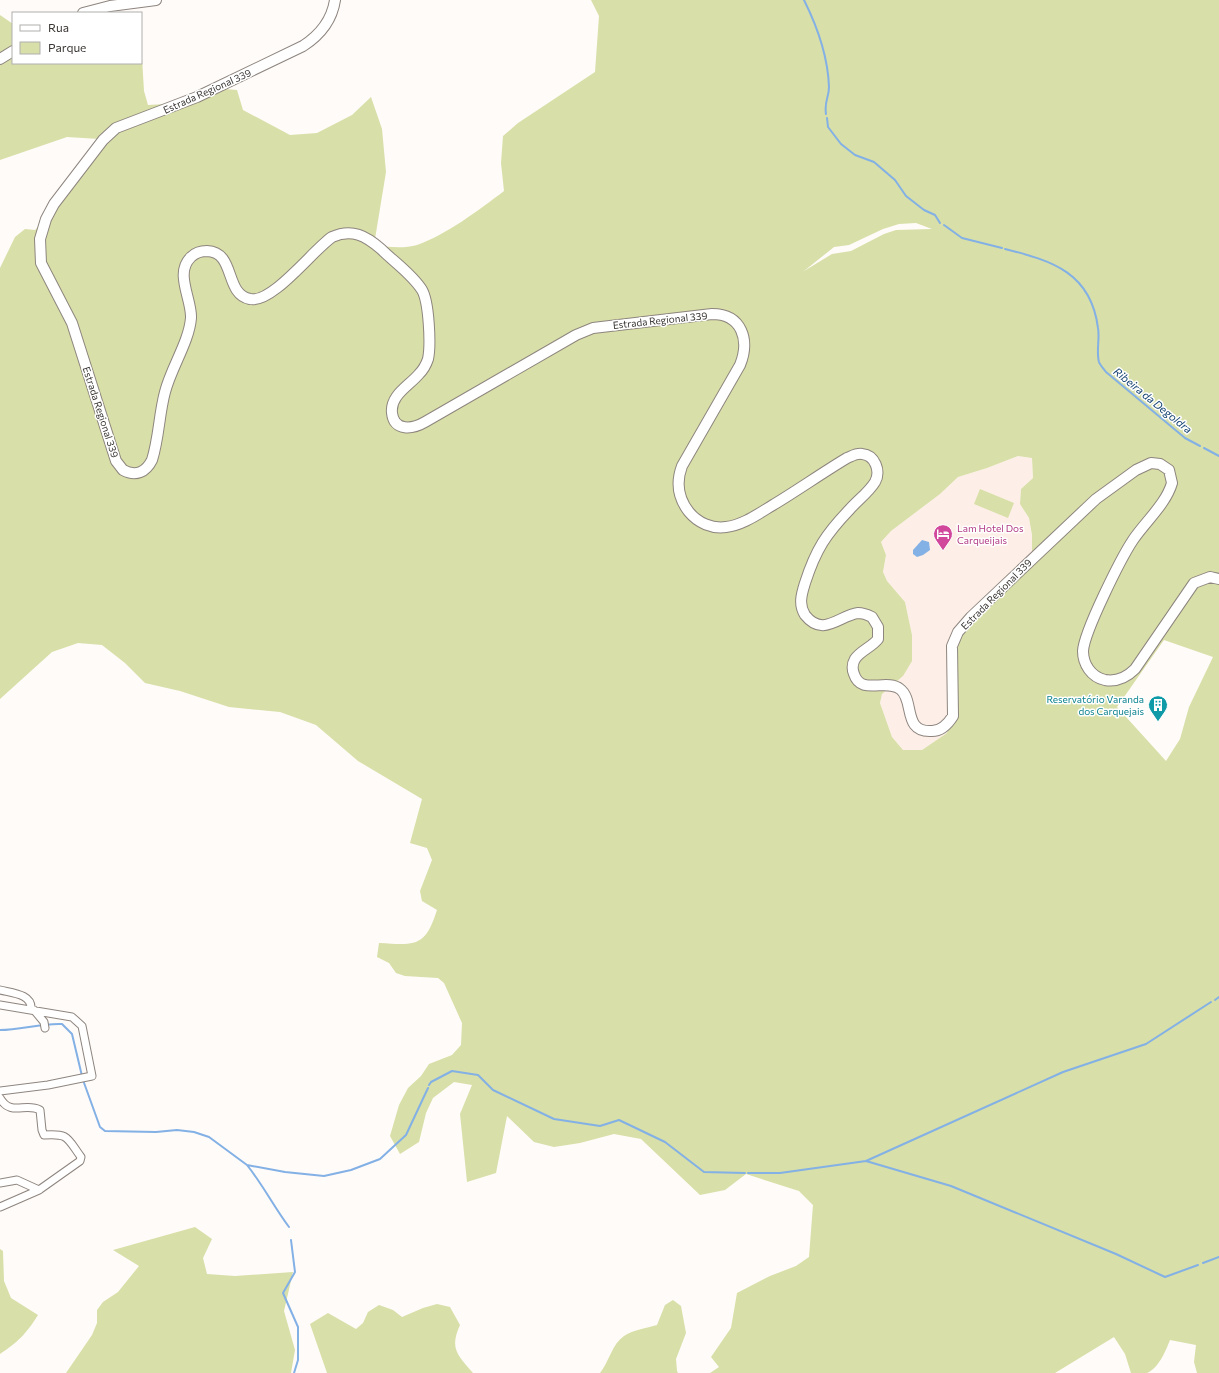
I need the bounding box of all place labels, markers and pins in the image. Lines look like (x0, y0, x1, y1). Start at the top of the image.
place label: Lam Hotel Dos Carqueijais (957, 522, 1024, 546)
hotel icon: Lam Hotel Dos Carqueijais (932, 523, 954, 551)
place label: Reservatório Varanda dos Carquejais (1046, 693, 1144, 717)
building icon: Reservatório Varanda dos Carquejais (1147, 694, 1169, 722)

